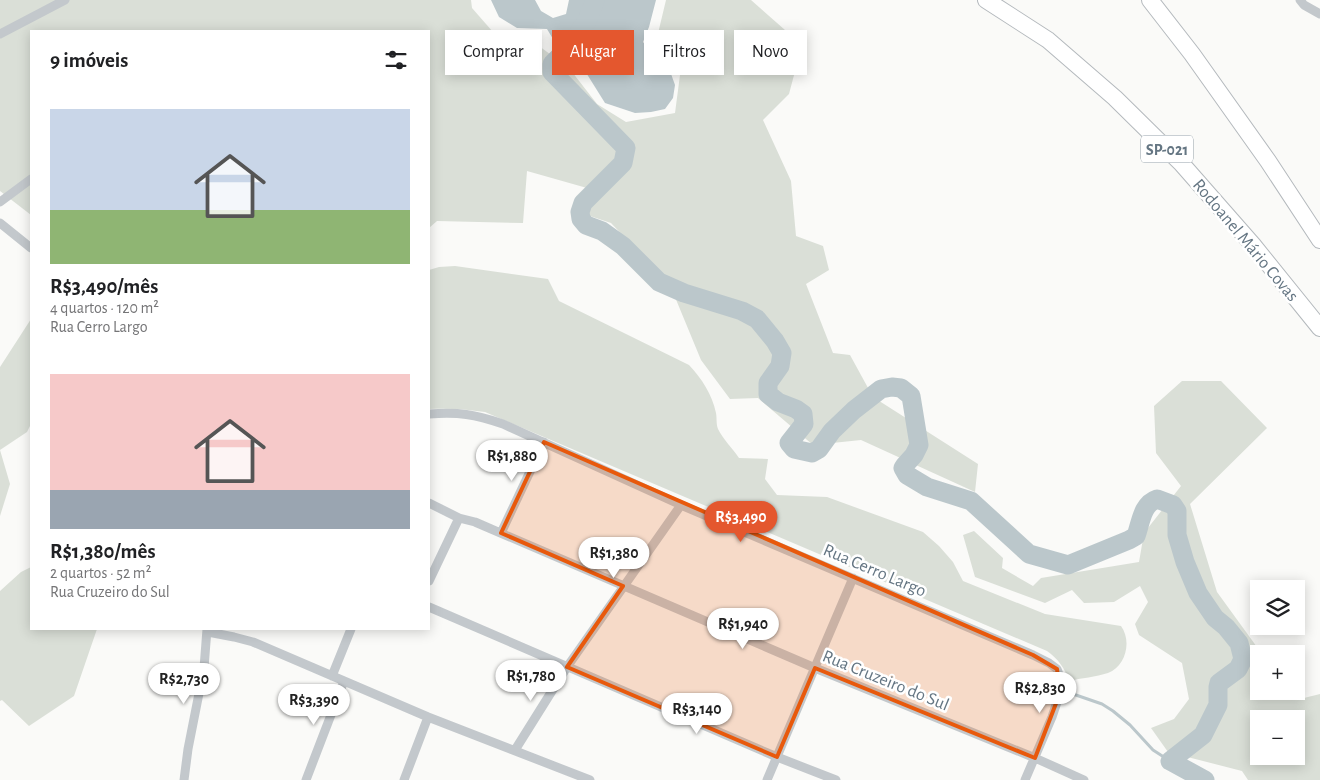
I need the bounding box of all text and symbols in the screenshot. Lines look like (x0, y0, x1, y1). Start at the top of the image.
chip: Comprar (445, 30, 542, 75)
chip: Alugar (552, 30, 634, 75)
chip: Filtros (644, 30, 724, 75)
chip: Novo (734, 30, 807, 75)
icon: filters (382, 46, 410, 74)
text: 9 imóveis (50, 50, 128, 71)
road number: SP-021 (1141, 136, 1193, 162)
icon: home (185, 141, 275, 231)
street label: Rodoanel Mário Covas (1189, 176, 1301, 305)
text: R$3,490/mês (50, 276, 158, 297)
text: 4 quartos · 120 m² (50, 300, 159, 316)
text: Rua Cerro Largo (50, 319, 148, 335)
icon: home (185, 406, 275, 496)
pin: R$1,880 (466, 440, 558, 482)
text: R$1,880 (487, 448, 537, 464)
pin: R$3,490 (695, 500, 787, 543)
text: R$3,490 (715, 509, 767, 525)
pin: R$1,380 (568, 536, 660, 579)
text: R$1,380/mês (50, 541, 155, 562)
street label: Rua Cerro Largo (821, 541, 929, 601)
text: R$1,380 (589, 545, 639, 561)
text: 2 quartos · 52 m² (50, 565, 151, 581)
map controls (1250, 580, 1305, 765)
button: layers (1250, 580, 1305, 635)
text: Rua Cruzeiro do Sul (50, 584, 170, 600)
pin: R$1,940 (697, 608, 789, 650)
text: R$1,940 (718, 616, 768, 632)
button: + (1250, 645, 1305, 700)
street label: Rua Cruzeiro do Sul (820, 647, 951, 715)
pin: R$1,780 (485, 660, 577, 702)
pin: R$2,730 (138, 662, 230, 705)
text: R$1,780 (506, 668, 556, 684)
text: R$2,730 (159, 671, 209, 687)
pin: R$2,830 (994, 672, 1086, 714)
text: R$2,830 (1015, 680, 1065, 696)
pin: R$3,390 (268, 684, 360, 726)
text: R$3,390 (289, 692, 339, 708)
pin: R$3,140 (651, 692, 743, 735)
text: R$3,140 (672, 701, 722, 717)
button: − (1250, 710, 1305, 765)

